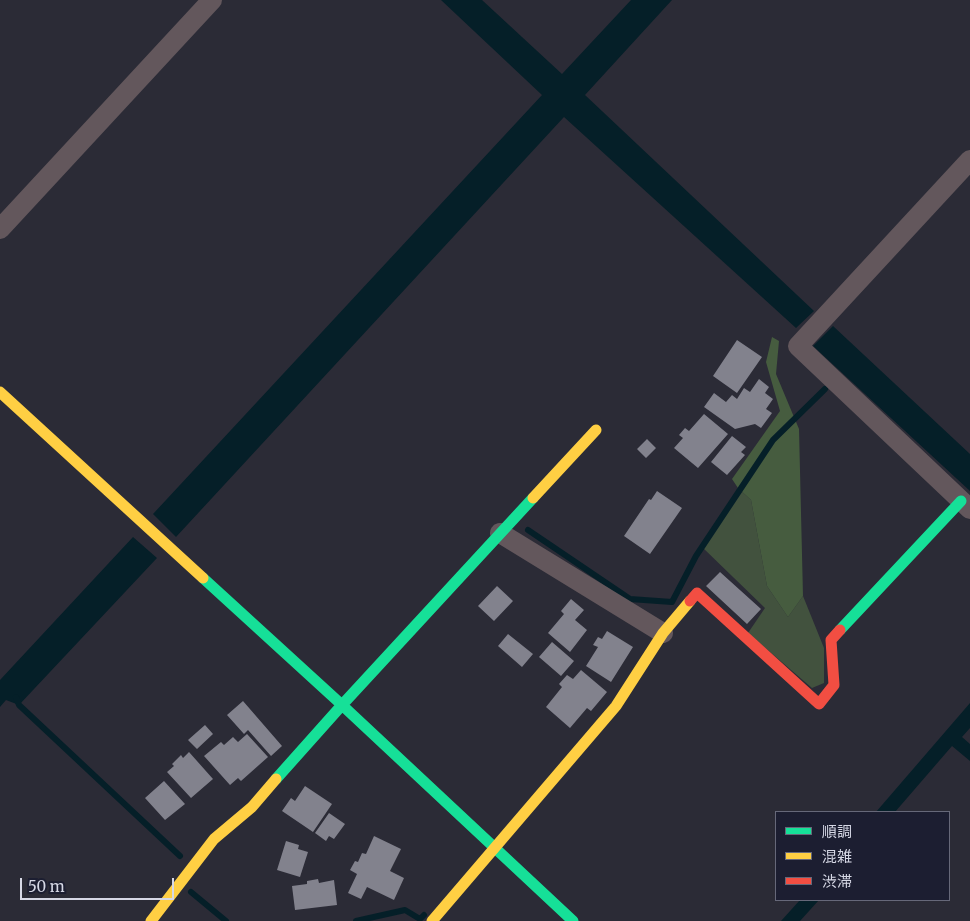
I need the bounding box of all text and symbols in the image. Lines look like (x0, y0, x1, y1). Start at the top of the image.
legend (775, 811, 950, 901)
text: 順調 (822, 822, 852, 841)
text: 混雑 (822, 847, 852, 866)
scale bar (22, 868, 176, 900)
text: 渋滞 (822, 872, 852, 891)
text: 50 m (28, 877, 65, 896)

